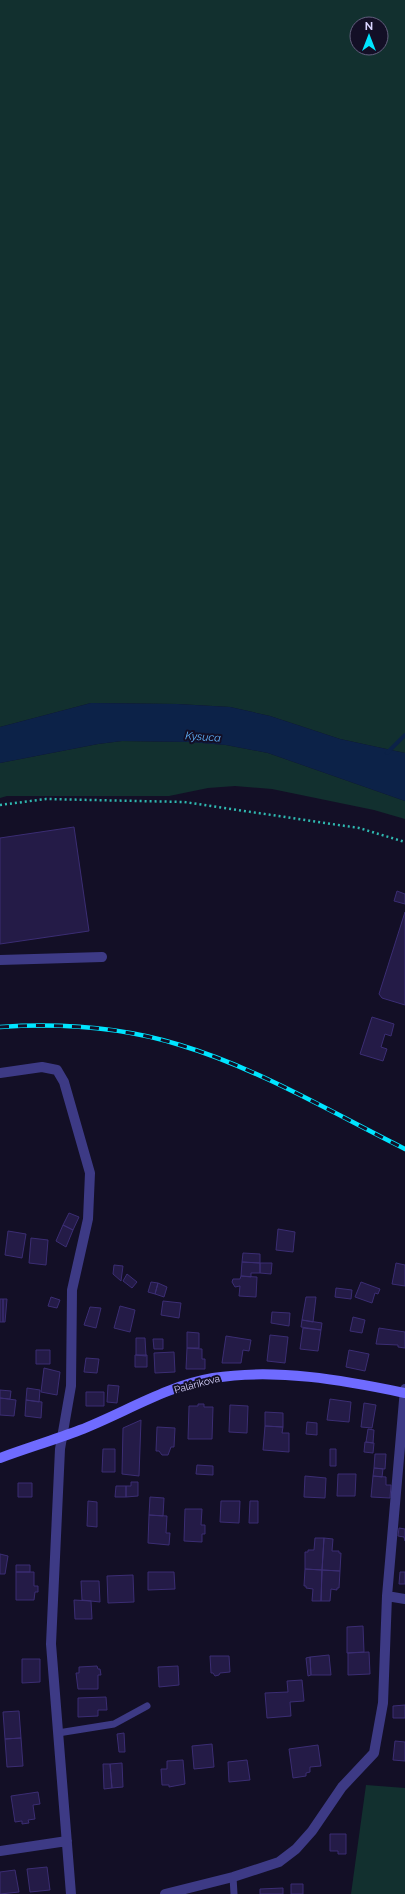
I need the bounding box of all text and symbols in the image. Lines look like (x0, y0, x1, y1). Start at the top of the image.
north arrow (349, 16, 389, 56)
text: N (365, 20, 373, 33)
water label: Kysuca (185, 729, 222, 745)
street label: Palárikova (173, 1373, 221, 1395)

